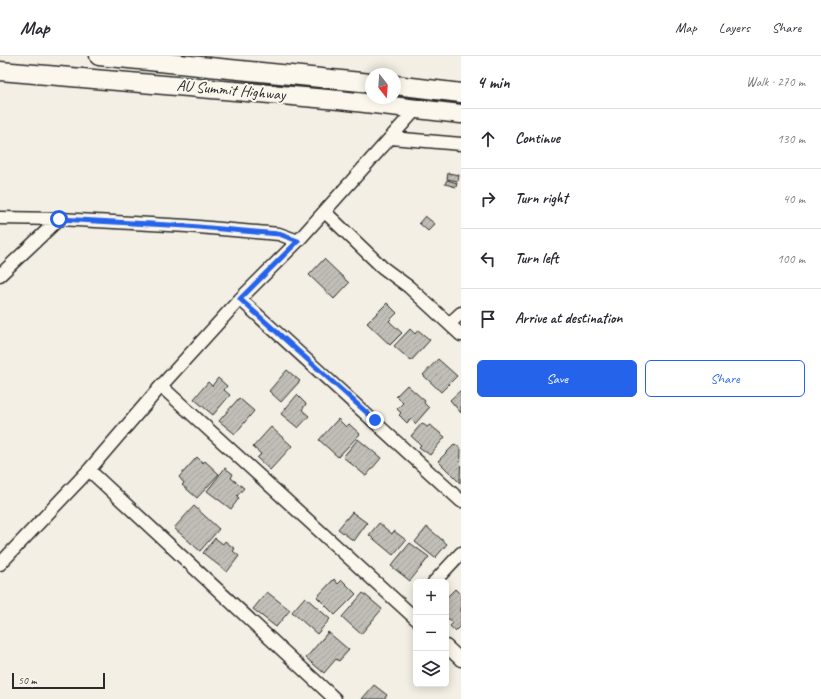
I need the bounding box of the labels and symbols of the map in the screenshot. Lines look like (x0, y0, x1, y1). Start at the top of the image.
north arrow (365, 68, 401, 104)
street label: AU Summit Highway (176, 75, 288, 105)
route start (50, 210, 68, 228)
route end (366, 411, 384, 429)
scale bar (12, 671, 105, 690)

